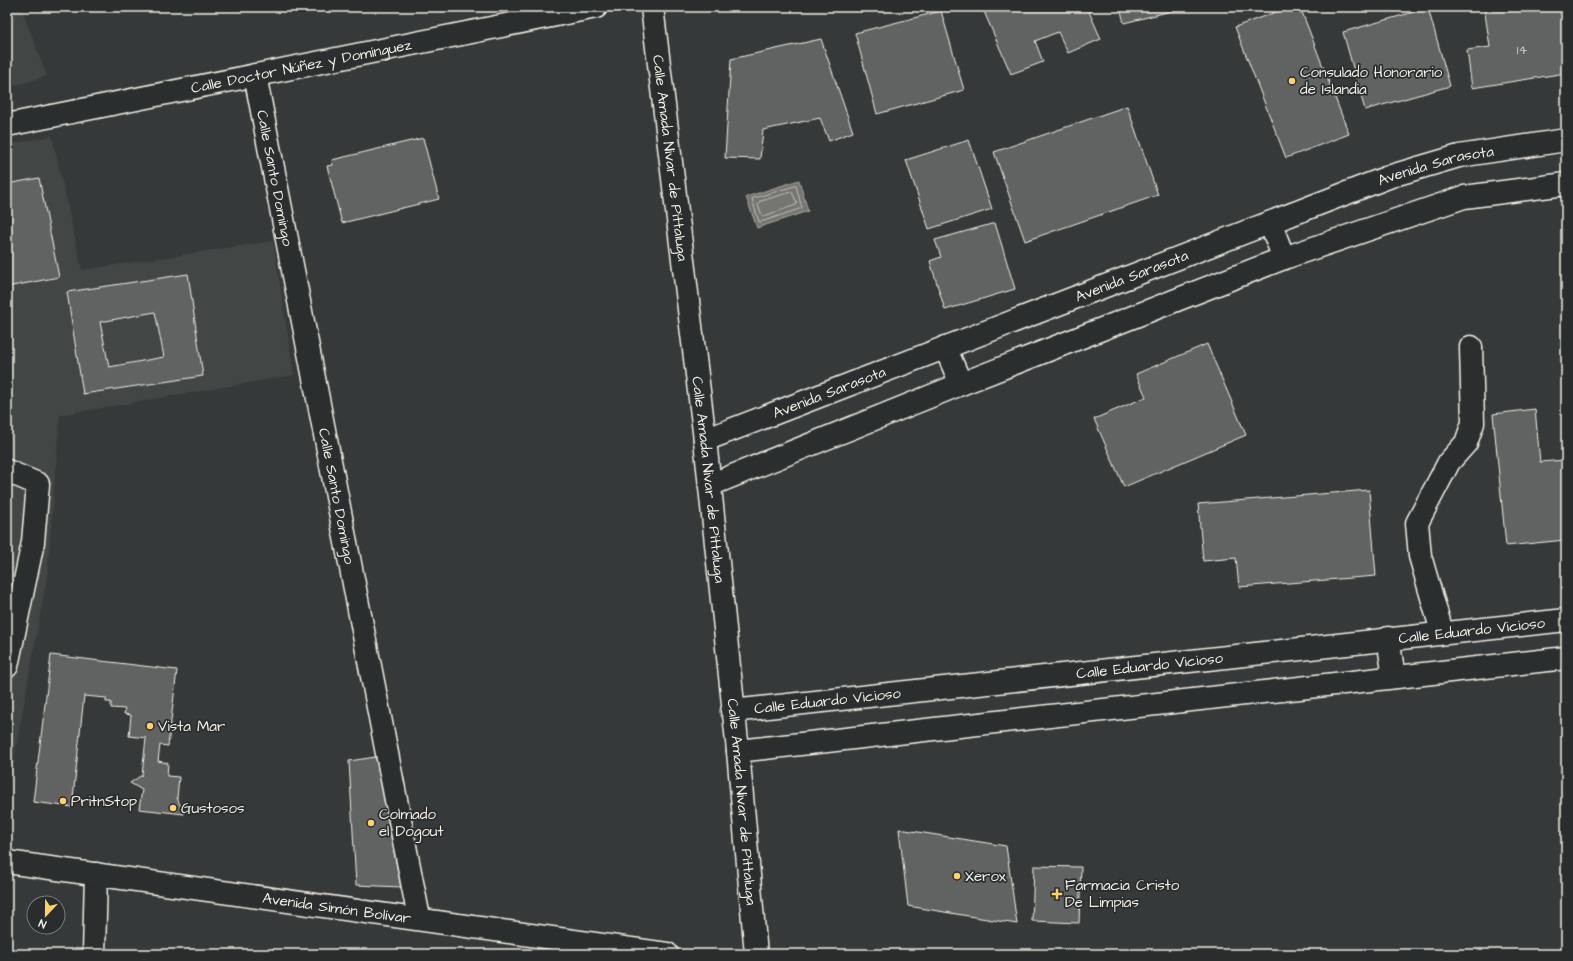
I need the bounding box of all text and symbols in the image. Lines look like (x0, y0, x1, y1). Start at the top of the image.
street label: Calle Doctor Núñez y Domínguez (189, 34, 414, 99)
house number: 14 (1517, 41, 1527, 59)
street label: Calle Amada Nivar de Pittaluga (647, 54, 693, 263)
place label: Consulado Honorario de Islandia (1300, 62, 1443, 100)
marker: Consulado Honorario de Islandia (1287, 76, 1297, 86)
street label: Calle Santo Domingo (251, 108, 298, 249)
street label: Avenida Sarasota (1375, 141, 1495, 191)
street label: Avenida Sarasota (1072, 245, 1192, 308)
street label: Avenida Sarasota (770, 361, 889, 424)
street label: Calle Amada Nivar de Pittaluga (686, 375, 730, 584)
street label: Calle Santo Domingo (313, 426, 360, 567)
street label: Calle Eduardo Vicioso (1397, 612, 1547, 649)
street label: Calle Eduardo Vicioso (1075, 647, 1224, 684)
street label: Calle Eduardo Vicioso (753, 683, 902, 720)
street label: Calle Amada Nivar de Pittaluga (721, 697, 762, 907)
place label: Vista Mar (158, 716, 225, 737)
marker: Vista Mar (145, 721, 155, 731)
place label: PritnStop (71, 791, 137, 812)
marker: PritnStop (58, 796, 68, 806)
place label: Gustosos (181, 798, 245, 819)
marker: Gustosos (168, 803, 178, 813)
place label: Colmado el Dogout (379, 804, 444, 843)
marker: Colmado el Dogout (366, 818, 376, 828)
place label: Xerox (965, 866, 1007, 887)
marker: Xerox (952, 871, 962, 881)
place label: Farmacia Cristo De Limpias (1065, 875, 1180, 913)
street label: Avenida Simón Bolívar (261, 888, 412, 929)
marker: Farmacia Cristo De Limpias (1052, 889, 1062, 899)
north arrow (26, 895, 66, 935)
text: N (36, 916, 48, 932)

